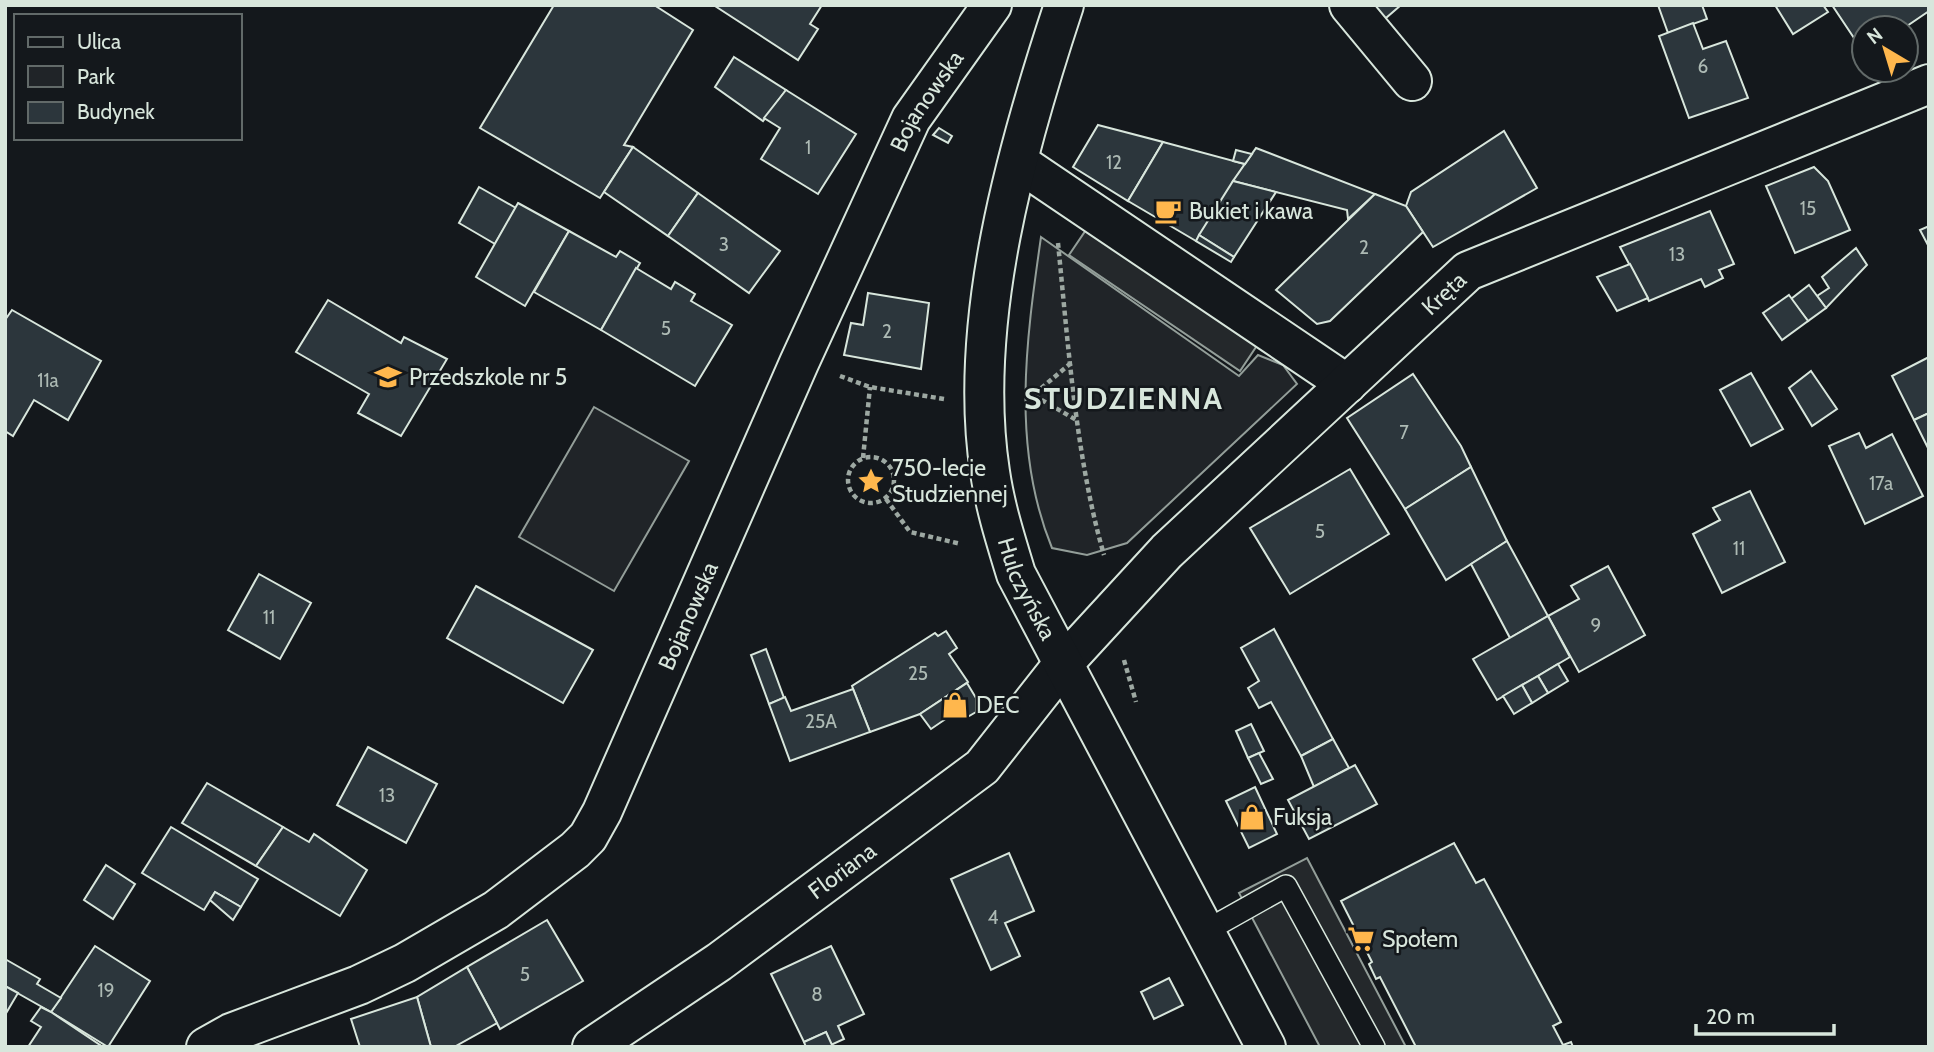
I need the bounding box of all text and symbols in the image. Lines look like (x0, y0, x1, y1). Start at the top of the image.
legend (14, 14, 242, 140)
north arrow (1850, 14, 1920, 84)
text: N (1862, 23, 1887, 49)
text: Ulica (77, 29, 121, 54)
street label: Bojanowska (884, 45, 969, 156)
house number: 6 (1698, 55, 1708, 78)
text: Park (77, 64, 115, 89)
text: Budynek (77, 99, 155, 124)
house number: 1 (805, 136, 811, 159)
house number: 12 (1106, 151, 1122, 174)
cafe icon: Bukiet i kawa (1153, 196, 1183, 226)
place label: Bukiet i kawa (1189, 197, 1313, 225)
house number: 15 (1800, 197, 1816, 220)
house number: 3 (719, 233, 729, 256)
house number: 2 (1359, 236, 1369, 259)
house number: 13 (1669, 243, 1685, 266)
street label: Kręta (1416, 266, 1472, 321)
house number: 5 (661, 317, 671, 340)
house number: 2 (882, 320, 892, 343)
school or university icon: Przedszkole nr 5 (373, 362, 403, 392)
place label: Przedszkole nr 5 (409, 363, 567, 391)
house number: 11a (37, 369, 59, 392)
district label: STUDZIENNA (1024, 380, 1224, 417)
house number: 7 (1399, 421, 1409, 444)
place label: 750-lecie Studziennej (892, 454, 1008, 508)
place icon: 750-lecie Studziennej (856, 466, 886, 496)
house number: 17a (1869, 472, 1893, 495)
house number: 5 (1315, 520, 1325, 543)
street label: Hulczyńska (992, 534, 1062, 645)
house number: 11 (1733, 537, 1745, 560)
street label: Bojanowska (652, 558, 724, 674)
house number: 11 (263, 606, 275, 629)
house number: 9 (1591, 614, 1601, 637)
house number: 25 (908, 662, 928, 685)
shop icon: DEC (940, 690, 970, 720)
place label: DEC (976, 691, 1019, 719)
house number: 25A (805, 710, 837, 733)
house number: 13 (379, 784, 395, 807)
shop icon: Fuksja (1237, 802, 1267, 832)
place label: Fuksja (1273, 803, 1332, 831)
street label: Floriana (803, 837, 881, 905)
house number: 4 (988, 906, 999, 929)
supermarket icon: Społem (1346, 924, 1376, 954)
place label: Społem (1382, 925, 1458, 953)
house number: 5 (520, 963, 530, 986)
house number: 19 (98, 979, 115, 1002)
house number: 8 (811, 983, 823, 1006)
scale bar (1696, 992, 1834, 1036)
text: 20 m (1706, 1004, 1755, 1029)

